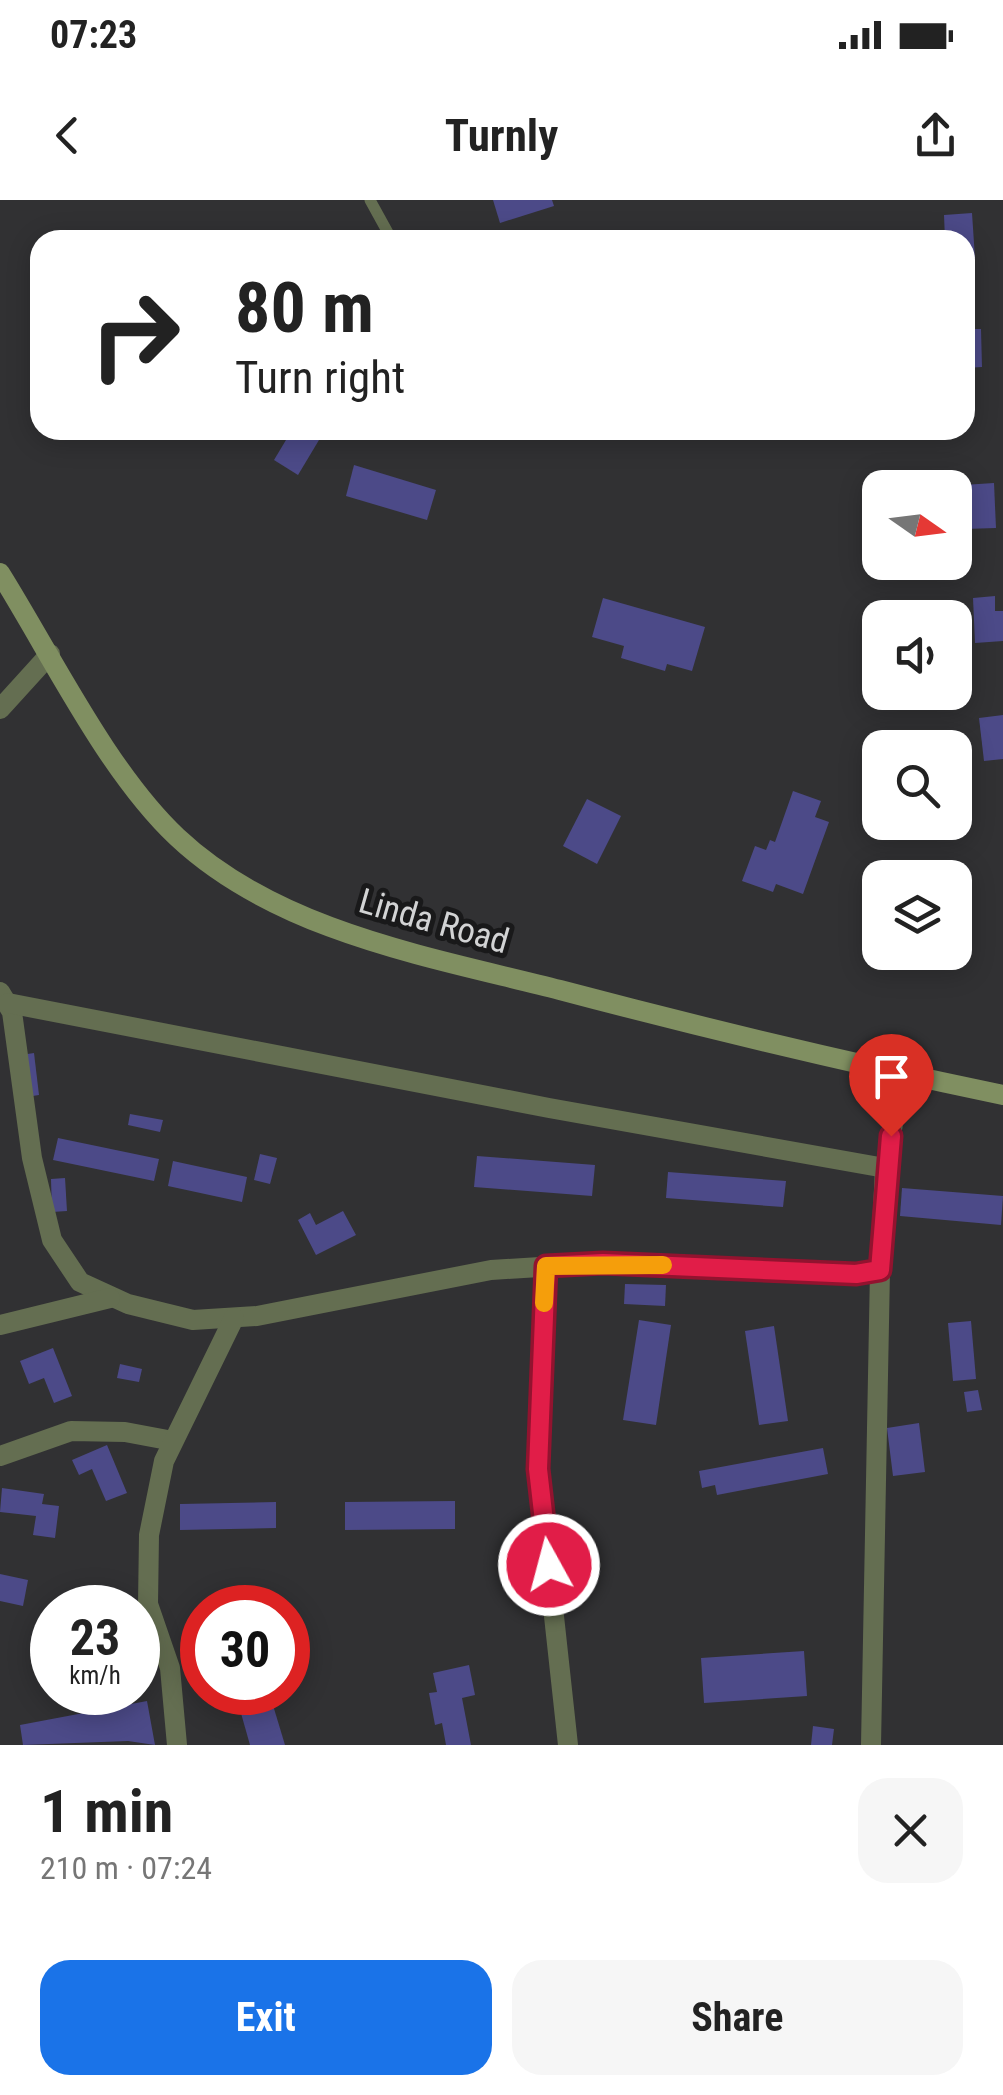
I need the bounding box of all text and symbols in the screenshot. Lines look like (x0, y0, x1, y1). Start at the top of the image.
text: 07:23 (50, 13, 137, 57)
icon: back (40, 108, 95, 163)
icon: share (908, 108, 963, 163)
text: Turnly (445, 109, 558, 162)
text: 80 m (235, 267, 374, 349)
icon: right (70, 270, 200, 400)
text: Turn right (235, 351, 405, 404)
north arrow (862, 470, 972, 580)
map controls (862, 470, 972, 970)
button: sound (862, 600, 972, 710)
button: search (862, 730, 972, 840)
button: layers (862, 860, 972, 970)
street label: Linda Road (354, 881, 514, 962)
pin (849, 1034, 934, 1137)
icon: arrive (864, 1049, 919, 1104)
position arrow (497, 1513, 601, 1617)
speed limit sign: 30 (180, 1585, 310, 1715)
text: 23 (70, 1609, 120, 1667)
text: km/h (69, 1661, 121, 1690)
text: 1 min (40, 1776, 173, 1847)
button: close (858, 1778, 963, 1883)
text: 210 m · 07:24 (40, 1849, 212, 1887)
button: Exit (40, 1960, 492, 2075)
button: Share (512, 1960, 963, 2075)

